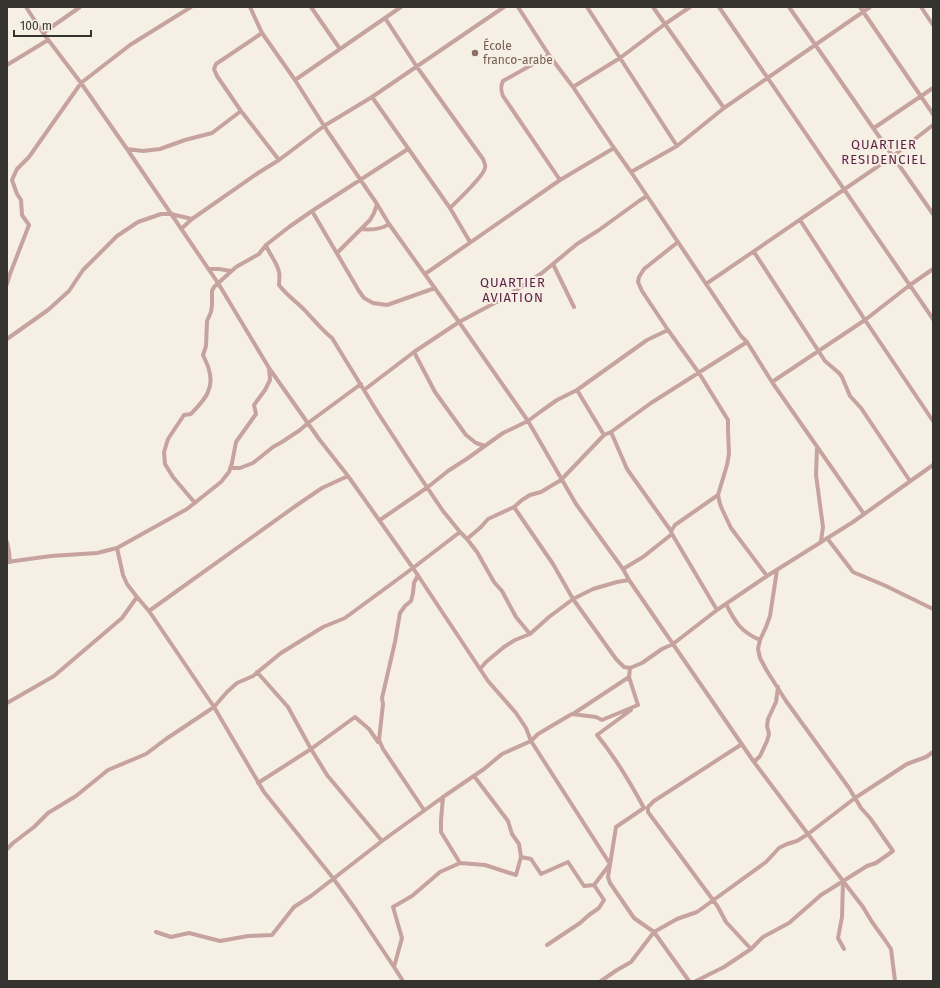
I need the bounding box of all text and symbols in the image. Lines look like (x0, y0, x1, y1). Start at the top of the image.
scale bar (14, 12, 91, 38)
text: 100 m (20, 19, 52, 33)
place label: École franco-arabe (483, 38, 553, 67)
marker: École franco-arabe (470, 48, 480, 58)
district label: QUARTIER RESIDENCIEL (841, 137, 927, 167)
district label: QUARTIER AVIATION (480, 275, 546, 305)

